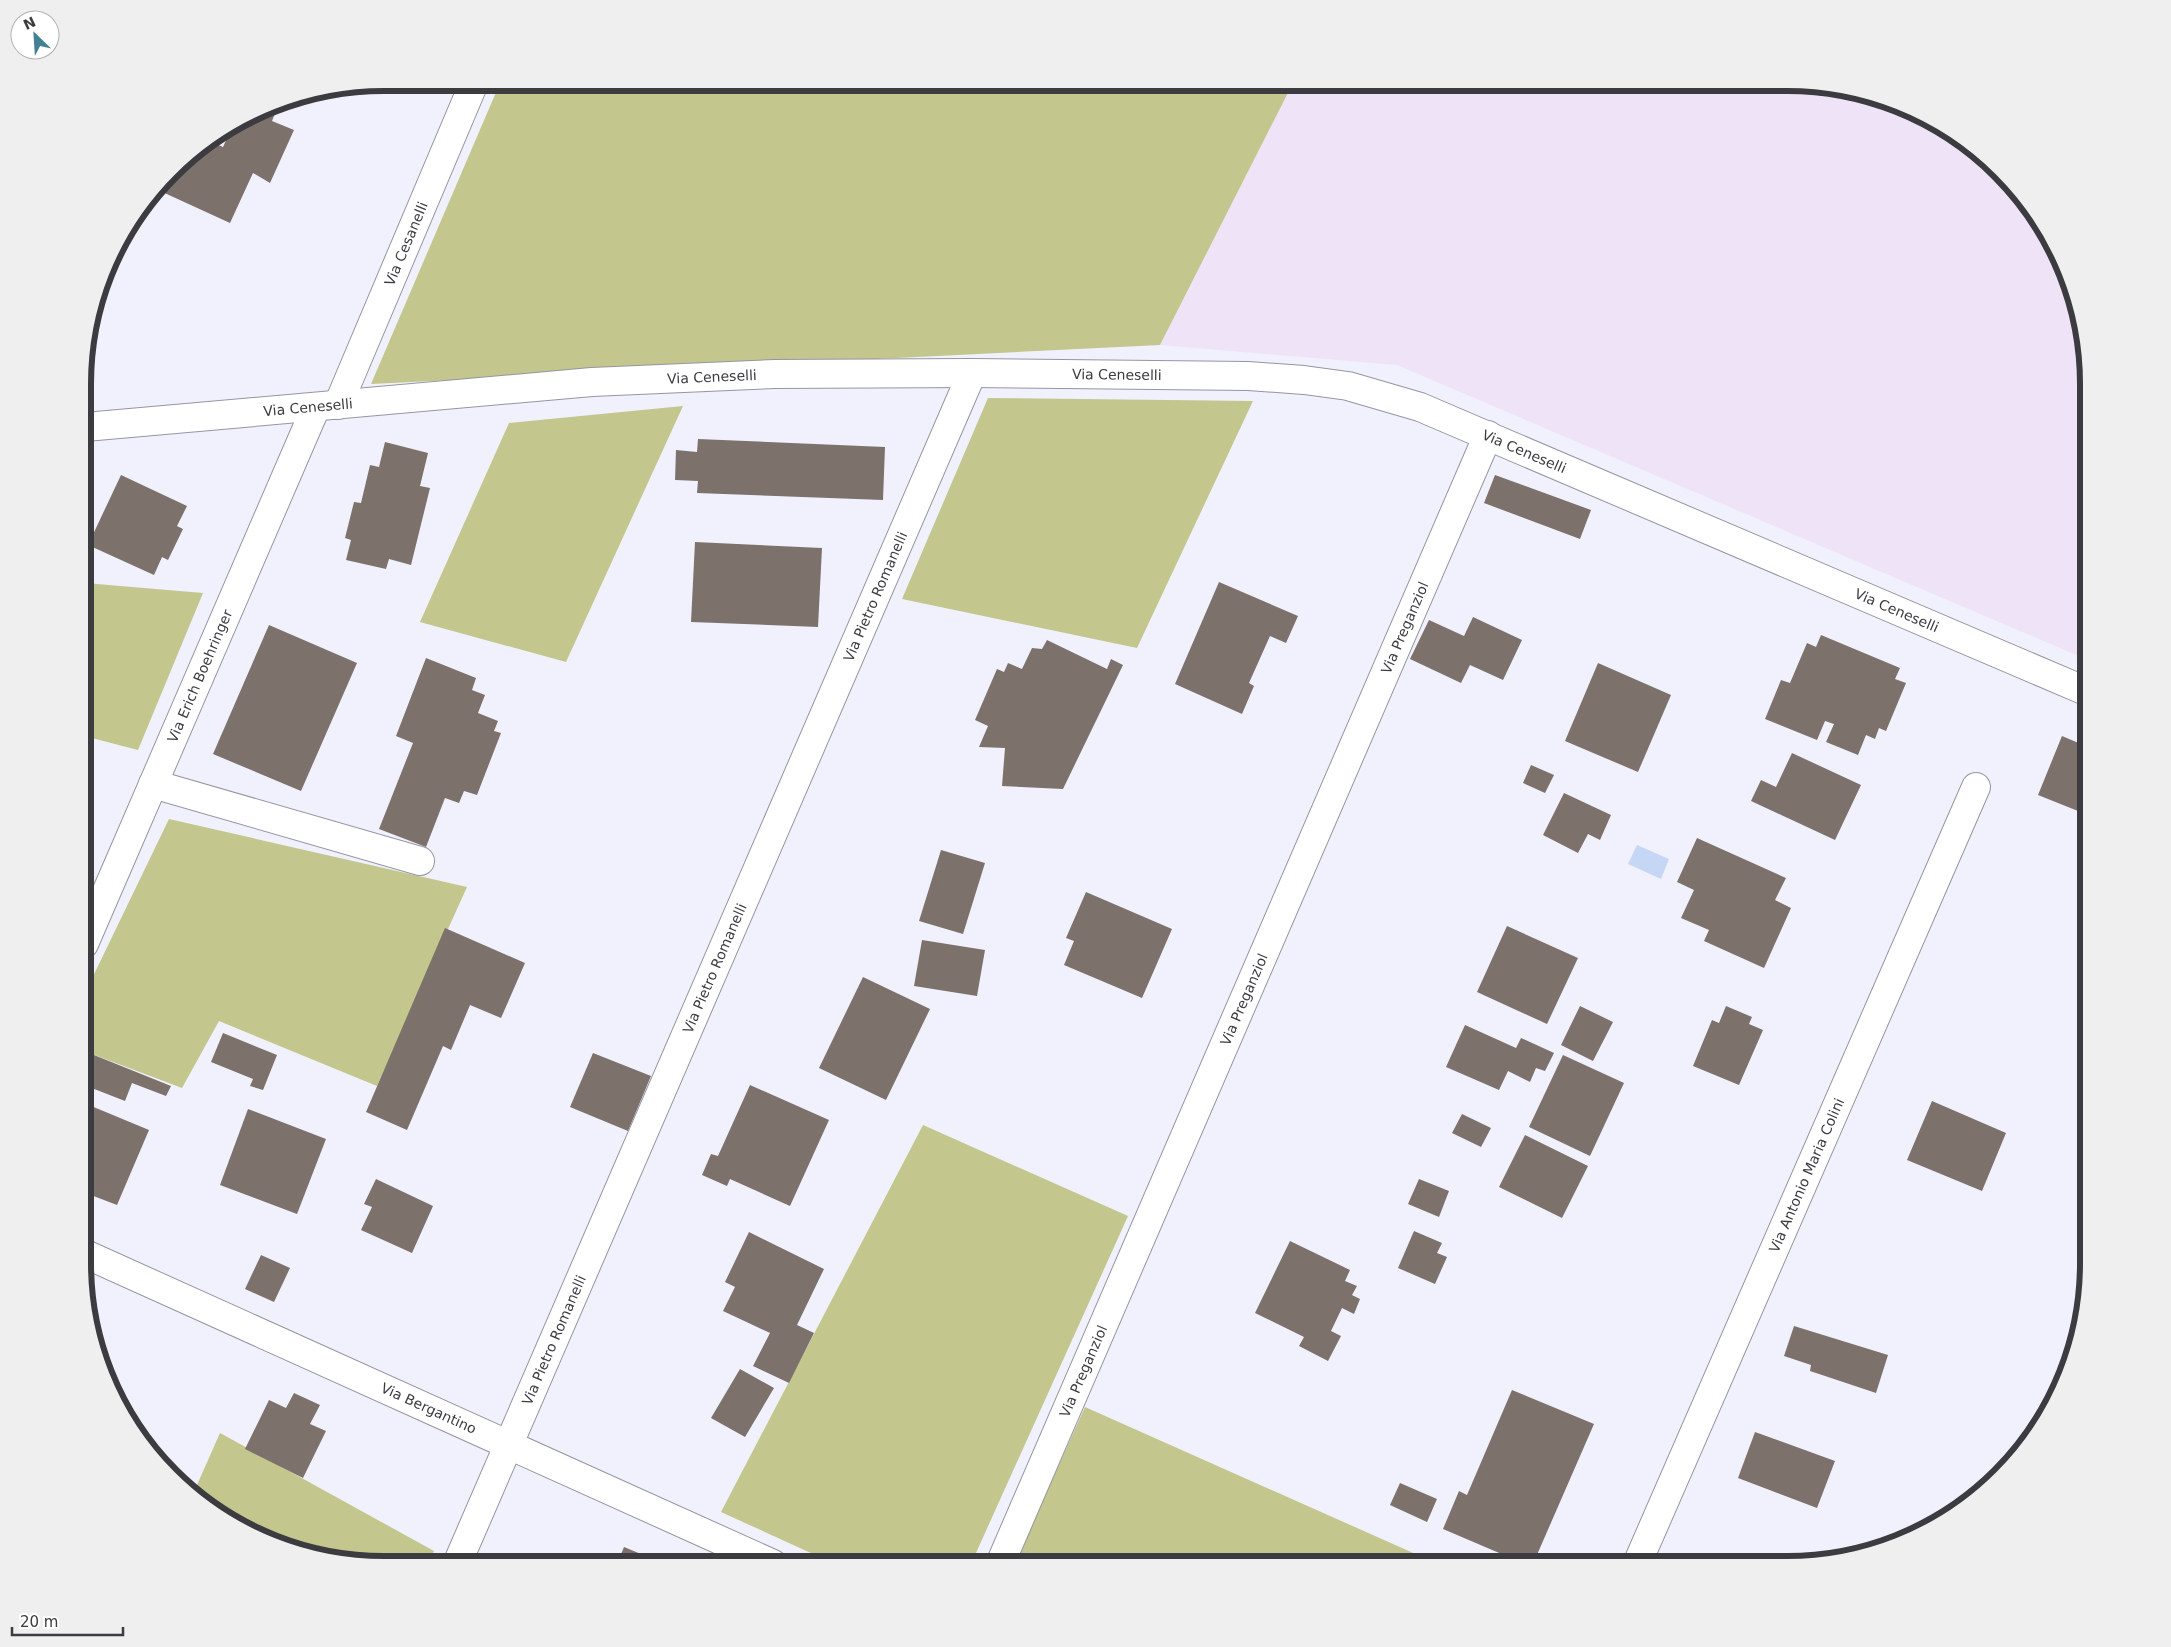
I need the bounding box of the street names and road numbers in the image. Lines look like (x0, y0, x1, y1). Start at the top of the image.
street label: Via Cesanelli (381, 199, 431, 288)
street label: Via Ceneselli (1072, 366, 1162, 383)
street label: Via Ceneselli (667, 367, 757, 387)
street label: Via Ceneselli (263, 395, 354, 419)
street label: Via Ceneselli (1480, 426, 1569, 476)
street label: Via Pietro Romanelli (840, 529, 910, 664)
street label: Via Preganziol (1378, 579, 1432, 676)
street label: Via Ceneselli (1852, 585, 1941, 635)
street label: Via Erich Boehringer (164, 607, 236, 745)
street label: Via Pietro Romanelli (679, 901, 750, 1036)
street label: Via Preganziol (1217, 951, 1271, 1048)
street label: Via Antonio Maria Colini (1766, 1096, 1847, 1255)
street label: Via Pietro Romanelli (519, 1273, 589, 1407)
street label: Via Preganziol (1056, 1323, 1110, 1420)
street label: Via Bergantino (378, 1380, 479, 1437)

